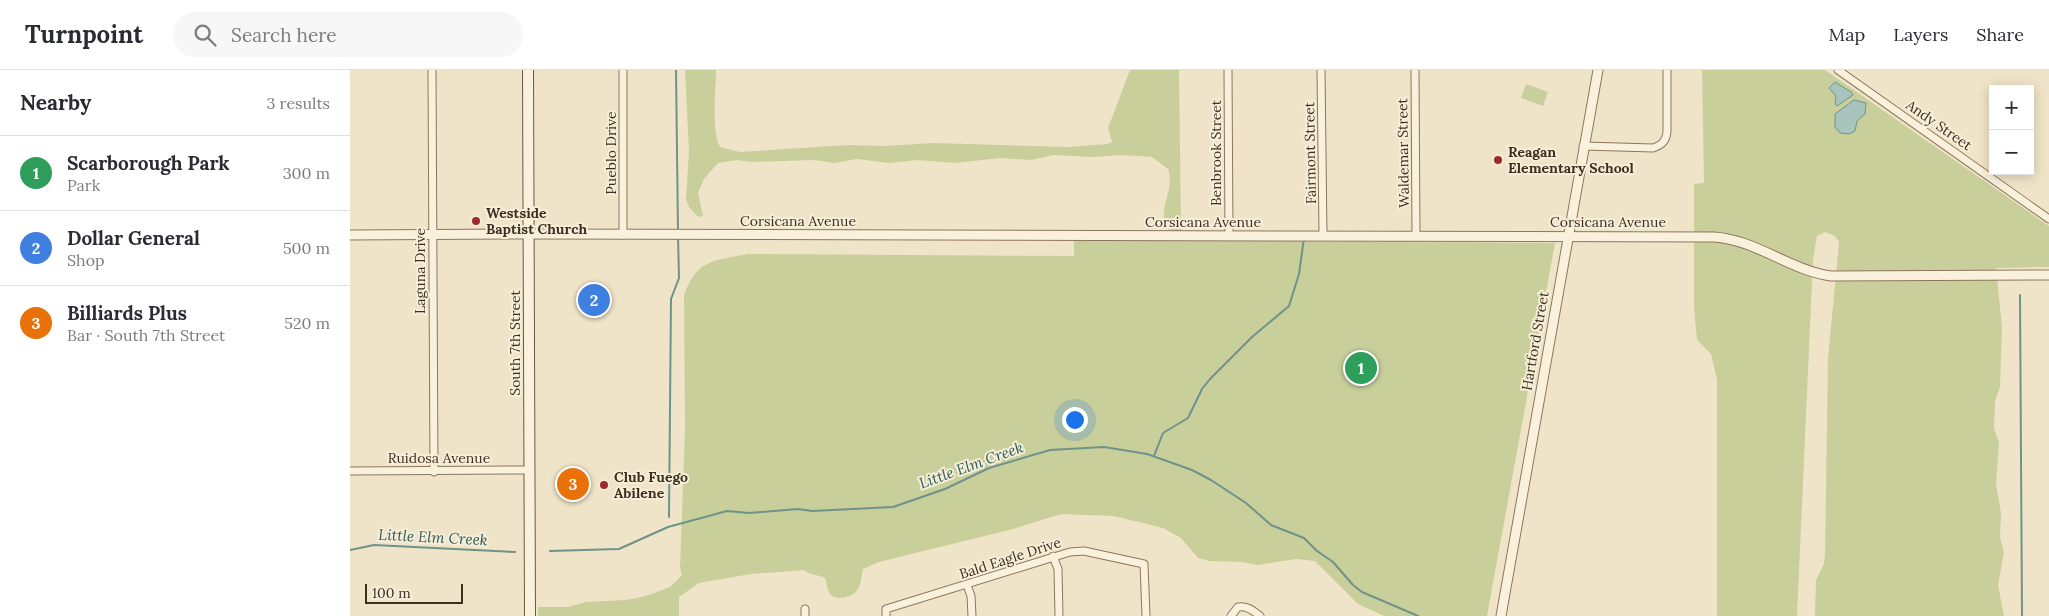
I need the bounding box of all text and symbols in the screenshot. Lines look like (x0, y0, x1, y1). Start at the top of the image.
search box (173, 12, 523, 57)
text: Turnpoint (25, 19, 143, 50)
icon: search (191, 21, 219, 49)
text: Search here (231, 23, 337, 47)
text: Map (1829, 23, 1865, 46)
text: Layers (1893, 23, 1948, 46)
text: Share (1976, 23, 2024, 46)
map controls (1989, 85, 2034, 175)
button: + (1989, 85, 2034, 130)
text: Nearby (20, 89, 91, 116)
text: 3 results (266, 93, 330, 113)
street label: Andy Street (1902, 95, 1976, 155)
street label: Waldemar Street (1393, 98, 1413, 208)
street label: Benbrook Street (1207, 99, 1225, 206)
street label: Fairmont Street (1300, 101, 1320, 204)
street label: Pueblo Drive (602, 111, 620, 195)
button: − (1989, 130, 2034, 175)
place label: Reagan Elementary School (1508, 143, 1634, 177)
text: Scarborough Park (67, 151, 230, 175)
marker: Reagan Elementary School (1492, 154, 1504, 166)
text: 1 (33, 163, 39, 183)
text: 300 m (283, 163, 330, 183)
text: Park (67, 175, 100, 195)
place label: Westside Baptist Church (486, 204, 587, 238)
street label: Corsicana Avenue (740, 212, 856, 230)
street label: Corsicana Avenue (1145, 213, 1261, 231)
street label: Corsicana Avenue (1550, 213, 1666, 231)
marker: Westside Baptist Church (470, 215, 482, 227)
text: Dollar General (67, 226, 200, 250)
street label: Laguna Drive (411, 228, 429, 314)
text: 2 (32, 238, 40, 258)
text: 500 m (283, 238, 330, 258)
text: Shop (67, 250, 105, 270)
pin: 2 (578, 281, 610, 319)
street label: South 7th Street (506, 290, 524, 396)
street label: Hartford Street (1517, 290, 1553, 392)
text: Billiards Plus (67, 301, 187, 325)
text: 3 (32, 313, 40, 333)
text: 520 m (284, 313, 330, 333)
text: Bar · South 7th Street (67, 325, 225, 345)
pin: 1 (1345, 349, 1377, 387)
your location (1062, 407, 1088, 433)
water label: Little Elm Creek (916, 437, 1026, 493)
street label: Ruidosa Avenue (388, 449, 491, 467)
pin: 3 (557, 465, 589, 503)
place label: Club Fuego Abilene (614, 468, 688, 502)
marker: Club Fuego Abilene (598, 479, 610, 491)
water label: Little Elm Creek (378, 525, 488, 549)
street label: Bald Eagle Drive (957, 533, 1064, 583)
scale bar (365, 581, 462, 604)
text: 100 m (372, 584, 411, 602)

